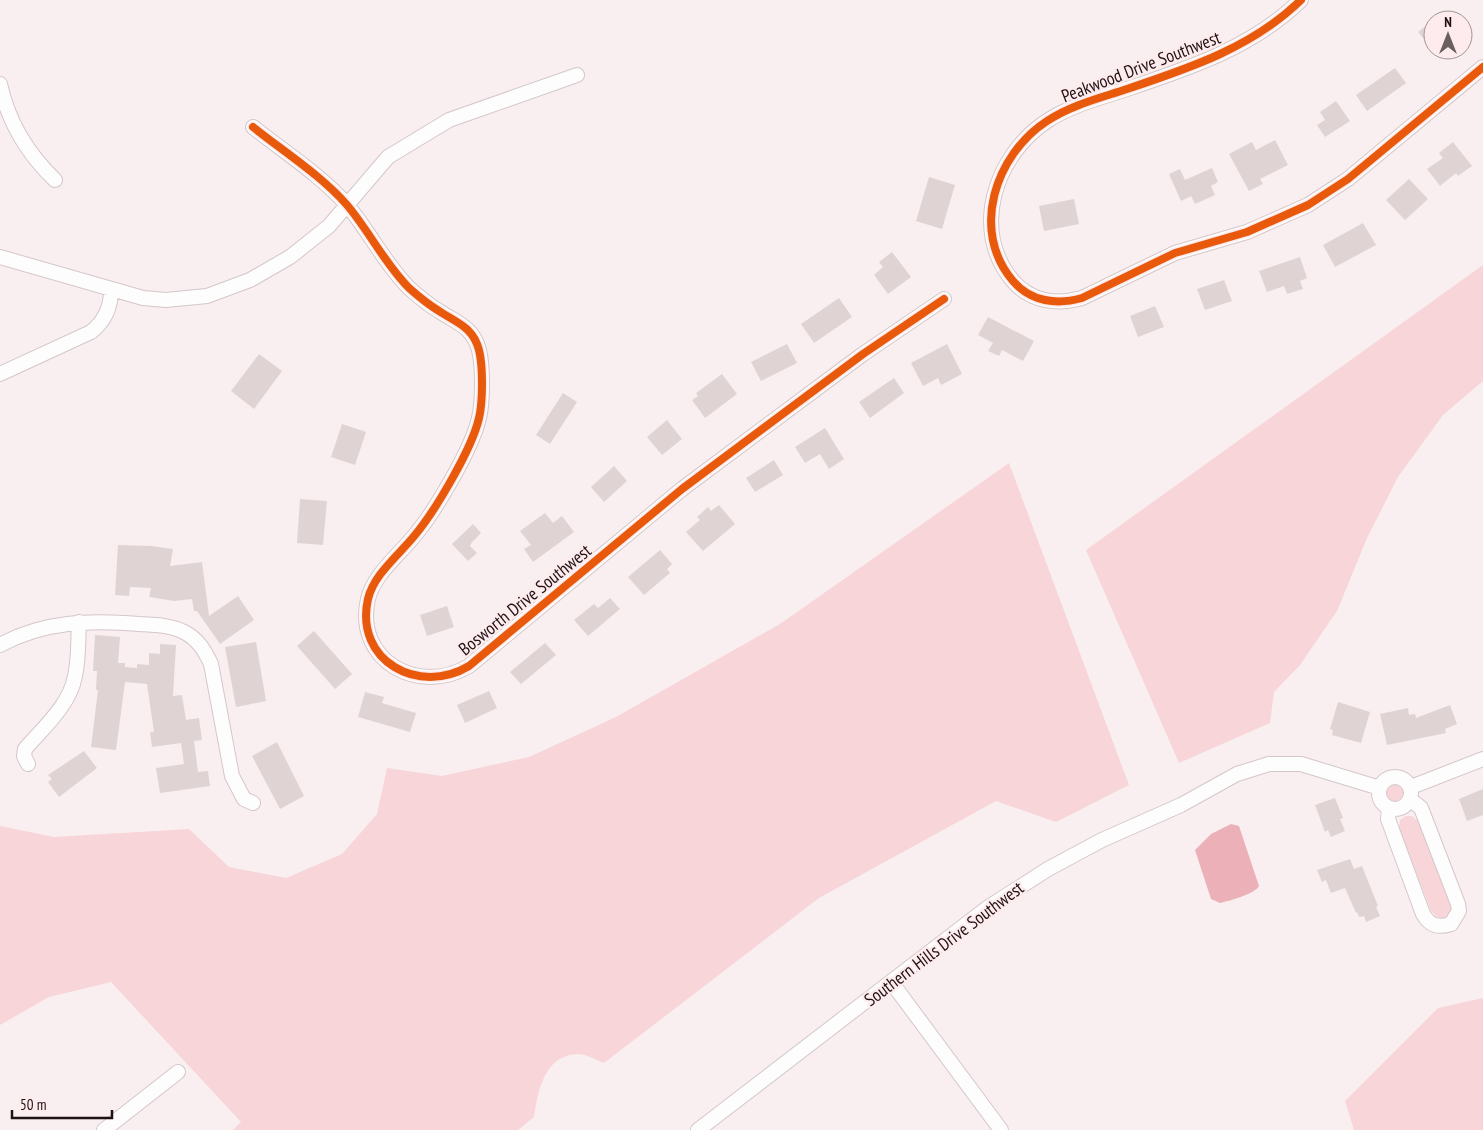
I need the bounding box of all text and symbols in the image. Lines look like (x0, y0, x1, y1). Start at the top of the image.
north arrow (1423, 10, 1473, 60)
text: N (1444, 13, 1452, 31)
street label: Peakwood Drive Southwest (1058, 26, 1224, 107)
street label: Bosworth Drive Southwest (454, 539, 596, 660)
street label: Southern Hills Drive Southwest (859, 876, 1028, 1011)
scale bar (12, 1088, 112, 1120)
text: 50 m (20, 1095, 46, 1114)

